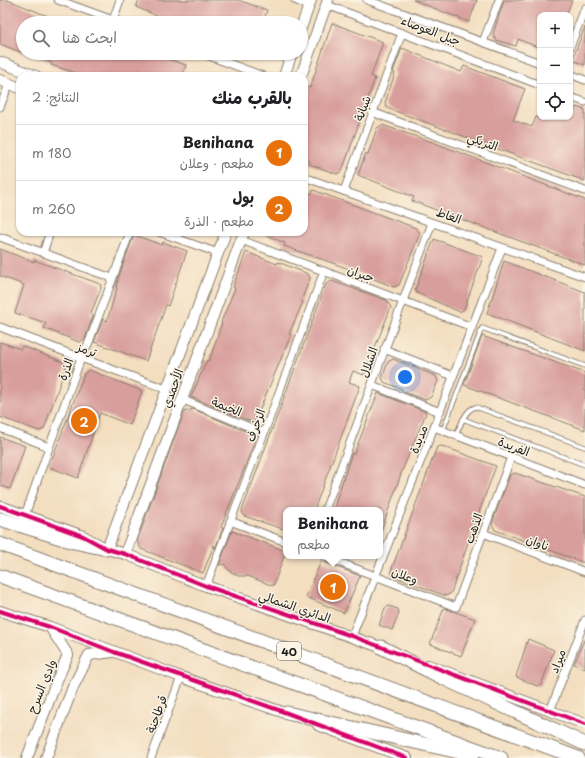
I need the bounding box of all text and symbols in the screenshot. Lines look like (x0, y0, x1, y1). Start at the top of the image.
street label: جبل العوصاء (398, 10, 464, 50)
map controls (537, 12, 573, 120)
button: + (537, 12, 573, 48)
search box (16, 16, 308, 60)
text: ابحث هنا (62, 25, 117, 48)
icon: search (30, 27, 52, 49)
button: − (537, 48, 573, 84)
text: بالقرب منك (212, 84, 292, 110)
button: locate (537, 84, 573, 120)
text: النتائج: 2 (32, 87, 79, 106)
street label: شبانة (349, 93, 375, 123)
street label: التريكي (464, 127, 501, 158)
text: Benihana (183, 130, 254, 153)
text: 180 m (32, 143, 72, 162)
text: 1 (276, 143, 282, 162)
text: مطعم · وعلان (180, 153, 254, 172)
text: بول (233, 185, 254, 208)
text: 260 m (32, 199, 75, 218)
text: 2 (274, 199, 284, 218)
street label: الغاط (434, 202, 464, 228)
text: مطعم · الذرة (184, 211, 254, 230)
street label: جبران (345, 260, 377, 286)
street label: ترمز (73, 337, 100, 361)
street label: الشلال (354, 344, 382, 380)
street label: الذرة (53, 355, 77, 383)
street label: الأحمدي (157, 366, 188, 411)
your location (395, 367, 415, 387)
street label: الخيمة (209, 392, 245, 420)
pin: 2 (71, 406, 97, 436)
street label: الزخرف (241, 406, 269, 444)
street label: مديدة (404, 422, 432, 456)
street label: الفريدة (495, 432, 533, 460)
popup (283, 507, 383, 559)
street label: الذهب (459, 510, 487, 546)
text: Benihana (297, 511, 369, 534)
street label: ناوان (524, 529, 552, 555)
text: مطعم (297, 534, 330, 553)
street label: وعلان (389, 562, 421, 588)
pin: 1 (320, 572, 346, 602)
street label: الدائري الشمالي (256, 585, 333, 630)
road number: 40 (277, 642, 301, 660)
street label: ميراد (544, 646, 570, 676)
street label: وادي السرح (22, 656, 61, 716)
street label: قرطاجنة (141, 693, 171, 735)

